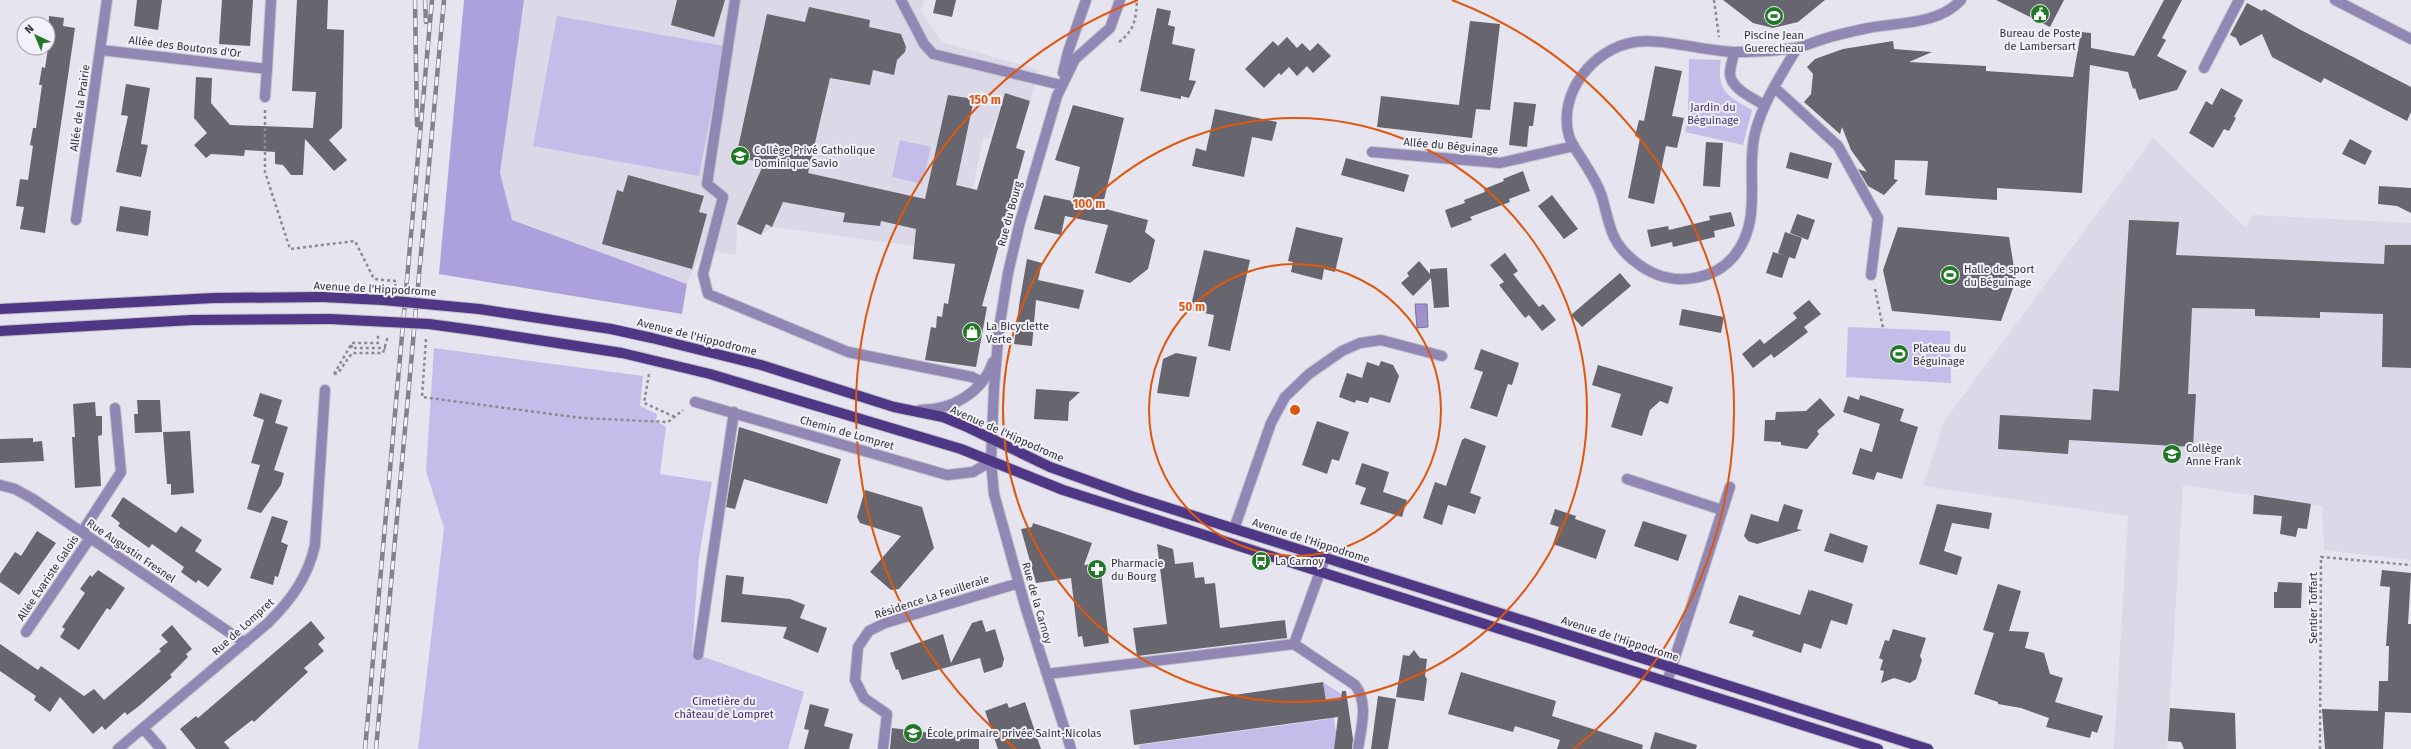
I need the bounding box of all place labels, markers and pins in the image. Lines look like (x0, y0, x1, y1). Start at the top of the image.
public building icon: Bureau de Poste de Lambersart (2029, 3, 2051, 25)
sports icon: Piscine Jean Guerecheau (1763, 5, 1785, 27)
place label: Bureau de Poste de Lambersart (1999, 27, 2081, 53)
place label: Piscine Jean Guerecheau (1744, 29, 1804, 55)
place label: Collège Privé Catholique Dominique Savio (754, 144, 875, 170)
school or university icon: Collège Privé Catholique Dominique Savio (729, 145, 751, 167)
place label: Halle de sport du Béguinage (1964, 263, 2034, 289)
sports icon: Halle de sport du Béguinage (1939, 264, 1961, 286)
place label: La Bicyclette Verte (986, 320, 1049, 346)
shop icon: La Bicyclette Verte (961, 321, 983, 343)
place label: Plateau du Béguinage (1913, 342, 1966, 368)
sports icon: Plateau du Béguinage (1888, 343, 1910, 365)
centre of rings (1288, 403, 1302, 417)
place label: Collège Anne Frank (2186, 442, 2241, 468)
school or university icon: Collège Anne Frank (2161, 443, 2183, 465)
bus stop icon: La Carnoy (1250, 550, 1272, 572)
place label: La Carnoy (1275, 555, 1324, 568)
place label: Pharmacie du Bourg (1111, 557, 1164, 583)
pharmacy icon: Pharmacie du Bourg (1086, 558, 1108, 580)
school or university icon: École primaire privée Saint-Nicolas (902, 722, 924, 744)
place label: École primaire privée Saint-Nicolas (927, 726, 1101, 740)

